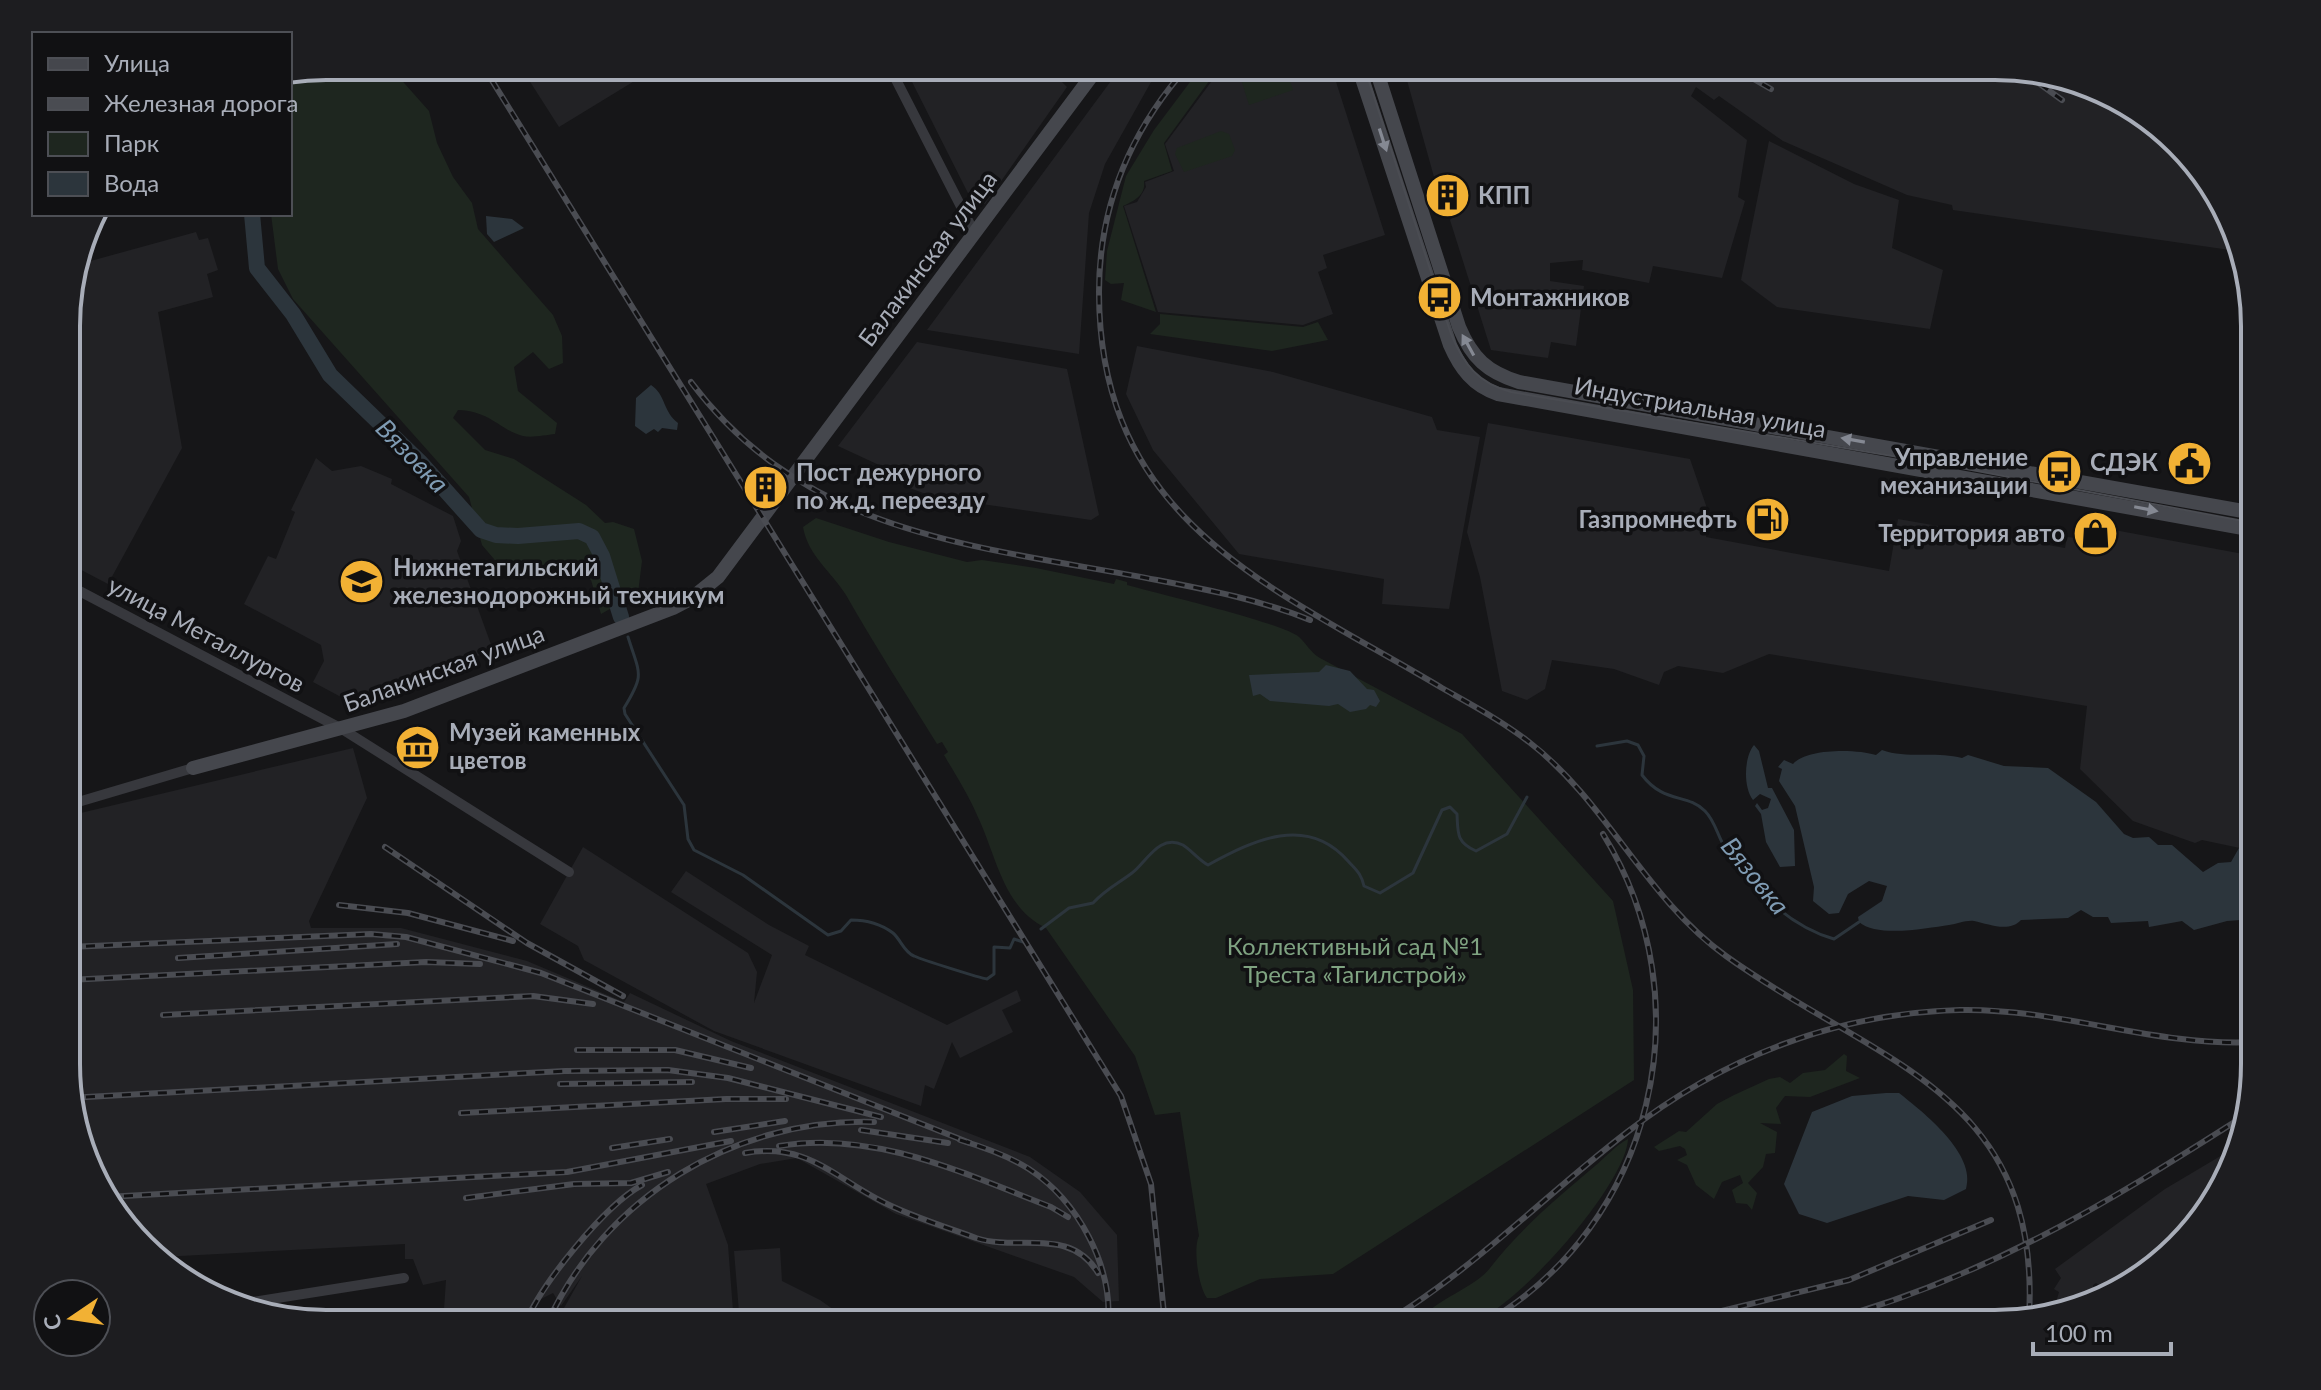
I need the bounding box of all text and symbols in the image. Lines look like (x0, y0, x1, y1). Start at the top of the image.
legend (32, 32, 292, 216)
text: Улица (104, 48, 170, 77)
text: Железная дорога (104, 88, 299, 117)
text: Парк (104, 128, 160, 157)
one-way arrow (1377, 128, 1389, 152)
street label: Балакинская улица (851, 165, 1002, 351)
text: Вода (104, 168, 159, 197)
building icon: КПП (1423, 172, 1471, 220)
place label: КПП (1478, 180, 1531, 209)
bus stop icon: Монтажников (1415, 274, 1463, 322)
place label: Монтажников (1470, 282, 1630, 311)
one-way arrow (1462, 334, 1476, 356)
street label: Индустриальная улица (1572, 370, 1828, 443)
water label: Вязовка (370, 412, 456, 499)
one-way arrow (1840, 433, 1865, 445)
public building icon: СДЭК (2165, 439, 2213, 487)
place label: Управление механизации (1880, 442, 2028, 499)
place label: СДЭК (2090, 447, 2158, 476)
bus stop icon: Управление механизации (2035, 448, 2083, 496)
place label: Пост дежурного по ж.д. переезду (796, 457, 985, 514)
building icon: Пост дежурного по ж.д. переезду (741, 463, 789, 511)
fuel station icon: Газпромнефть (1744, 496, 1792, 544)
place label: Газпромнефть (1579, 504, 1737, 533)
one-way arrow (2134, 504, 2159, 516)
shop icon: Территория авто (2072, 510, 2120, 558)
place label: Территория авто (1878, 518, 2065, 547)
place label: Нижнетагильский железнодорожный техникум (393, 552, 724, 609)
school or university icon: Нижнетагильский железнодорожный техникум (338, 558, 386, 606)
street label: улица Металлургов (103, 570, 310, 698)
street label: Балакинская улица (339, 618, 548, 717)
place label: Музей каменных цветов (449, 717, 641, 774)
museum icon: Музей каменных цветов (394, 723, 442, 771)
water label: Вязовка (1715, 830, 1797, 921)
park label: Коллективный сад №1 Треста «Тагилстрой» (1227, 931, 1483, 988)
north arrow (32, 1278, 112, 1358)
scale bar (2033, 1306, 2171, 1356)
text: С (37, 1312, 67, 1333)
text: 100 m (2045, 1318, 2113, 1347)

